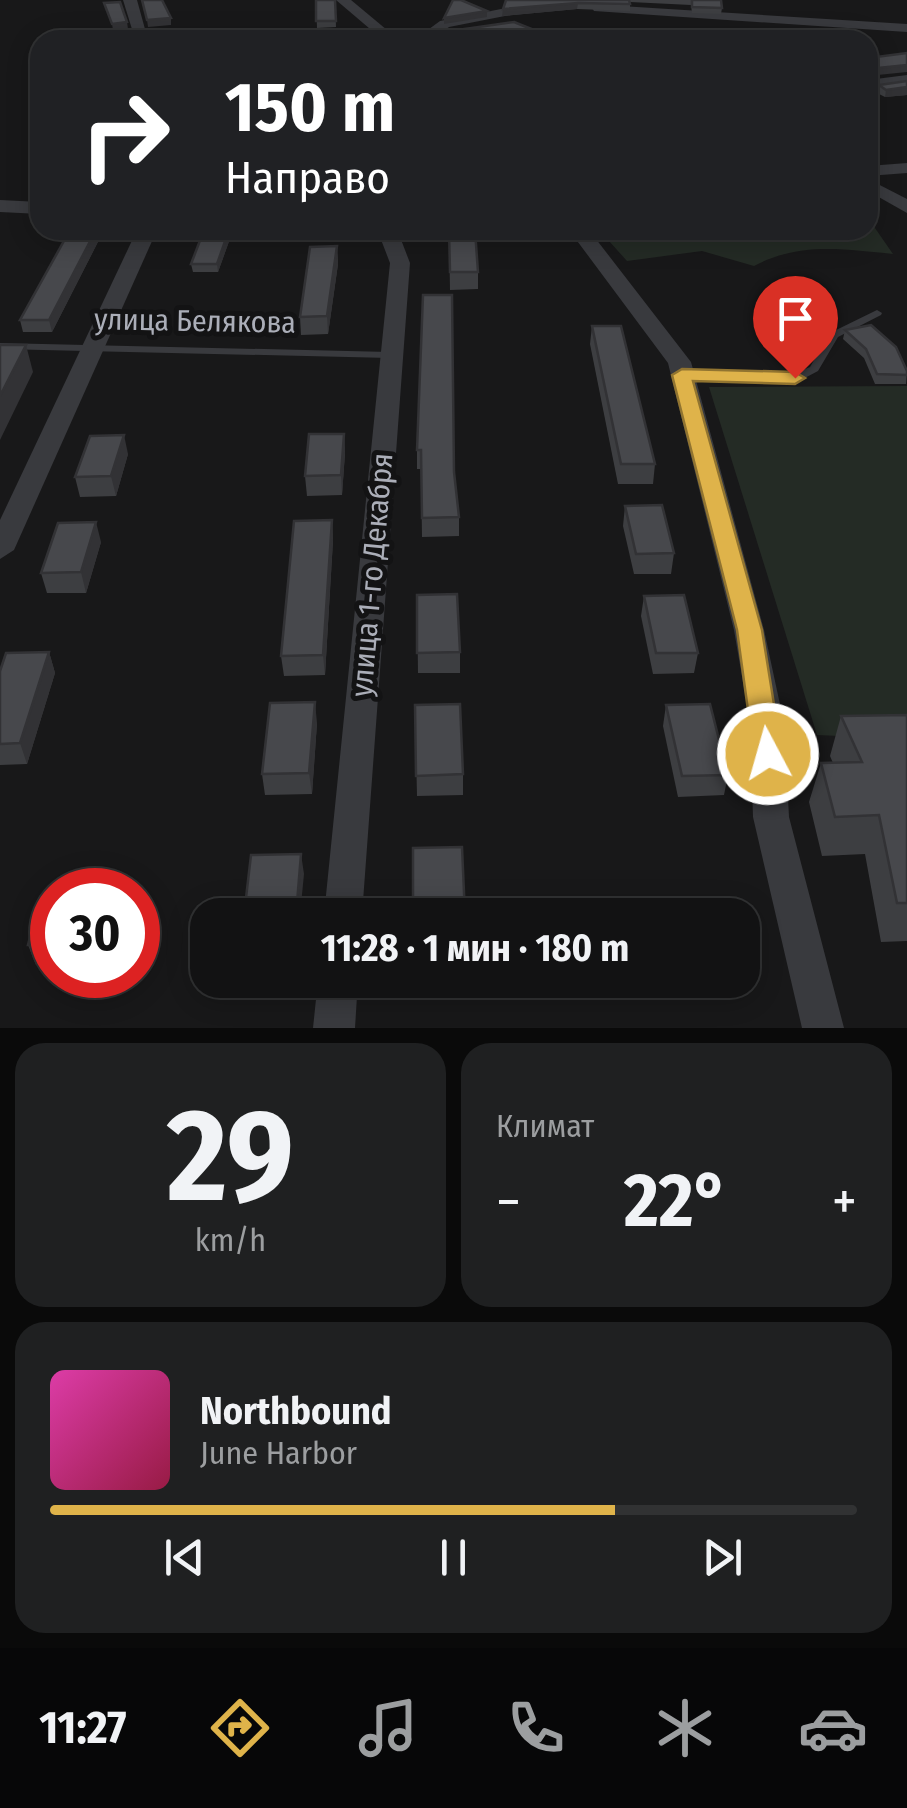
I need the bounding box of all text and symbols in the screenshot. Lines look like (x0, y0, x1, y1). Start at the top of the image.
text: 150 m (225, 66, 395, 150)
icon: right (60, 70, 190, 200)
text: Направо (225, 151, 390, 205)
pin (753, 276, 838, 379)
icon: arrive (768, 291, 823, 346)
street label: улица Белякова (94, 301, 296, 341)
street label: улица 1-го Декабря (343, 452, 401, 698)
position arrow (716, 702, 820, 806)
speed limit sign: 30 (30, 868, 160, 998)
text: 11:28 · 1 мин · 180 m (321, 925, 629, 971)
text: 29 (167, 1078, 294, 1234)
text: Климат (496, 1107, 594, 1145)
text: 22° (624, 1156, 729, 1246)
text: − (496, 1169, 521, 1235)
text: + (832, 1169, 857, 1235)
text: km/h (195, 1221, 266, 1259)
text: Northbound (200, 1388, 392, 1434)
text: June Harbor (200, 1434, 357, 1472)
icon: previous (157, 1530, 212, 1585)
icon: pause (426, 1530, 481, 1585)
icon: next (695, 1530, 750, 1585)
icon: directions (205, 1693, 275, 1763)
icon: music (353, 1693, 423, 1763)
icon: phone (501, 1693, 571, 1763)
icon: climate (650, 1693, 720, 1763)
icon: car (798, 1693, 868, 1763)
text: 11:27 (39, 1701, 126, 1755)

